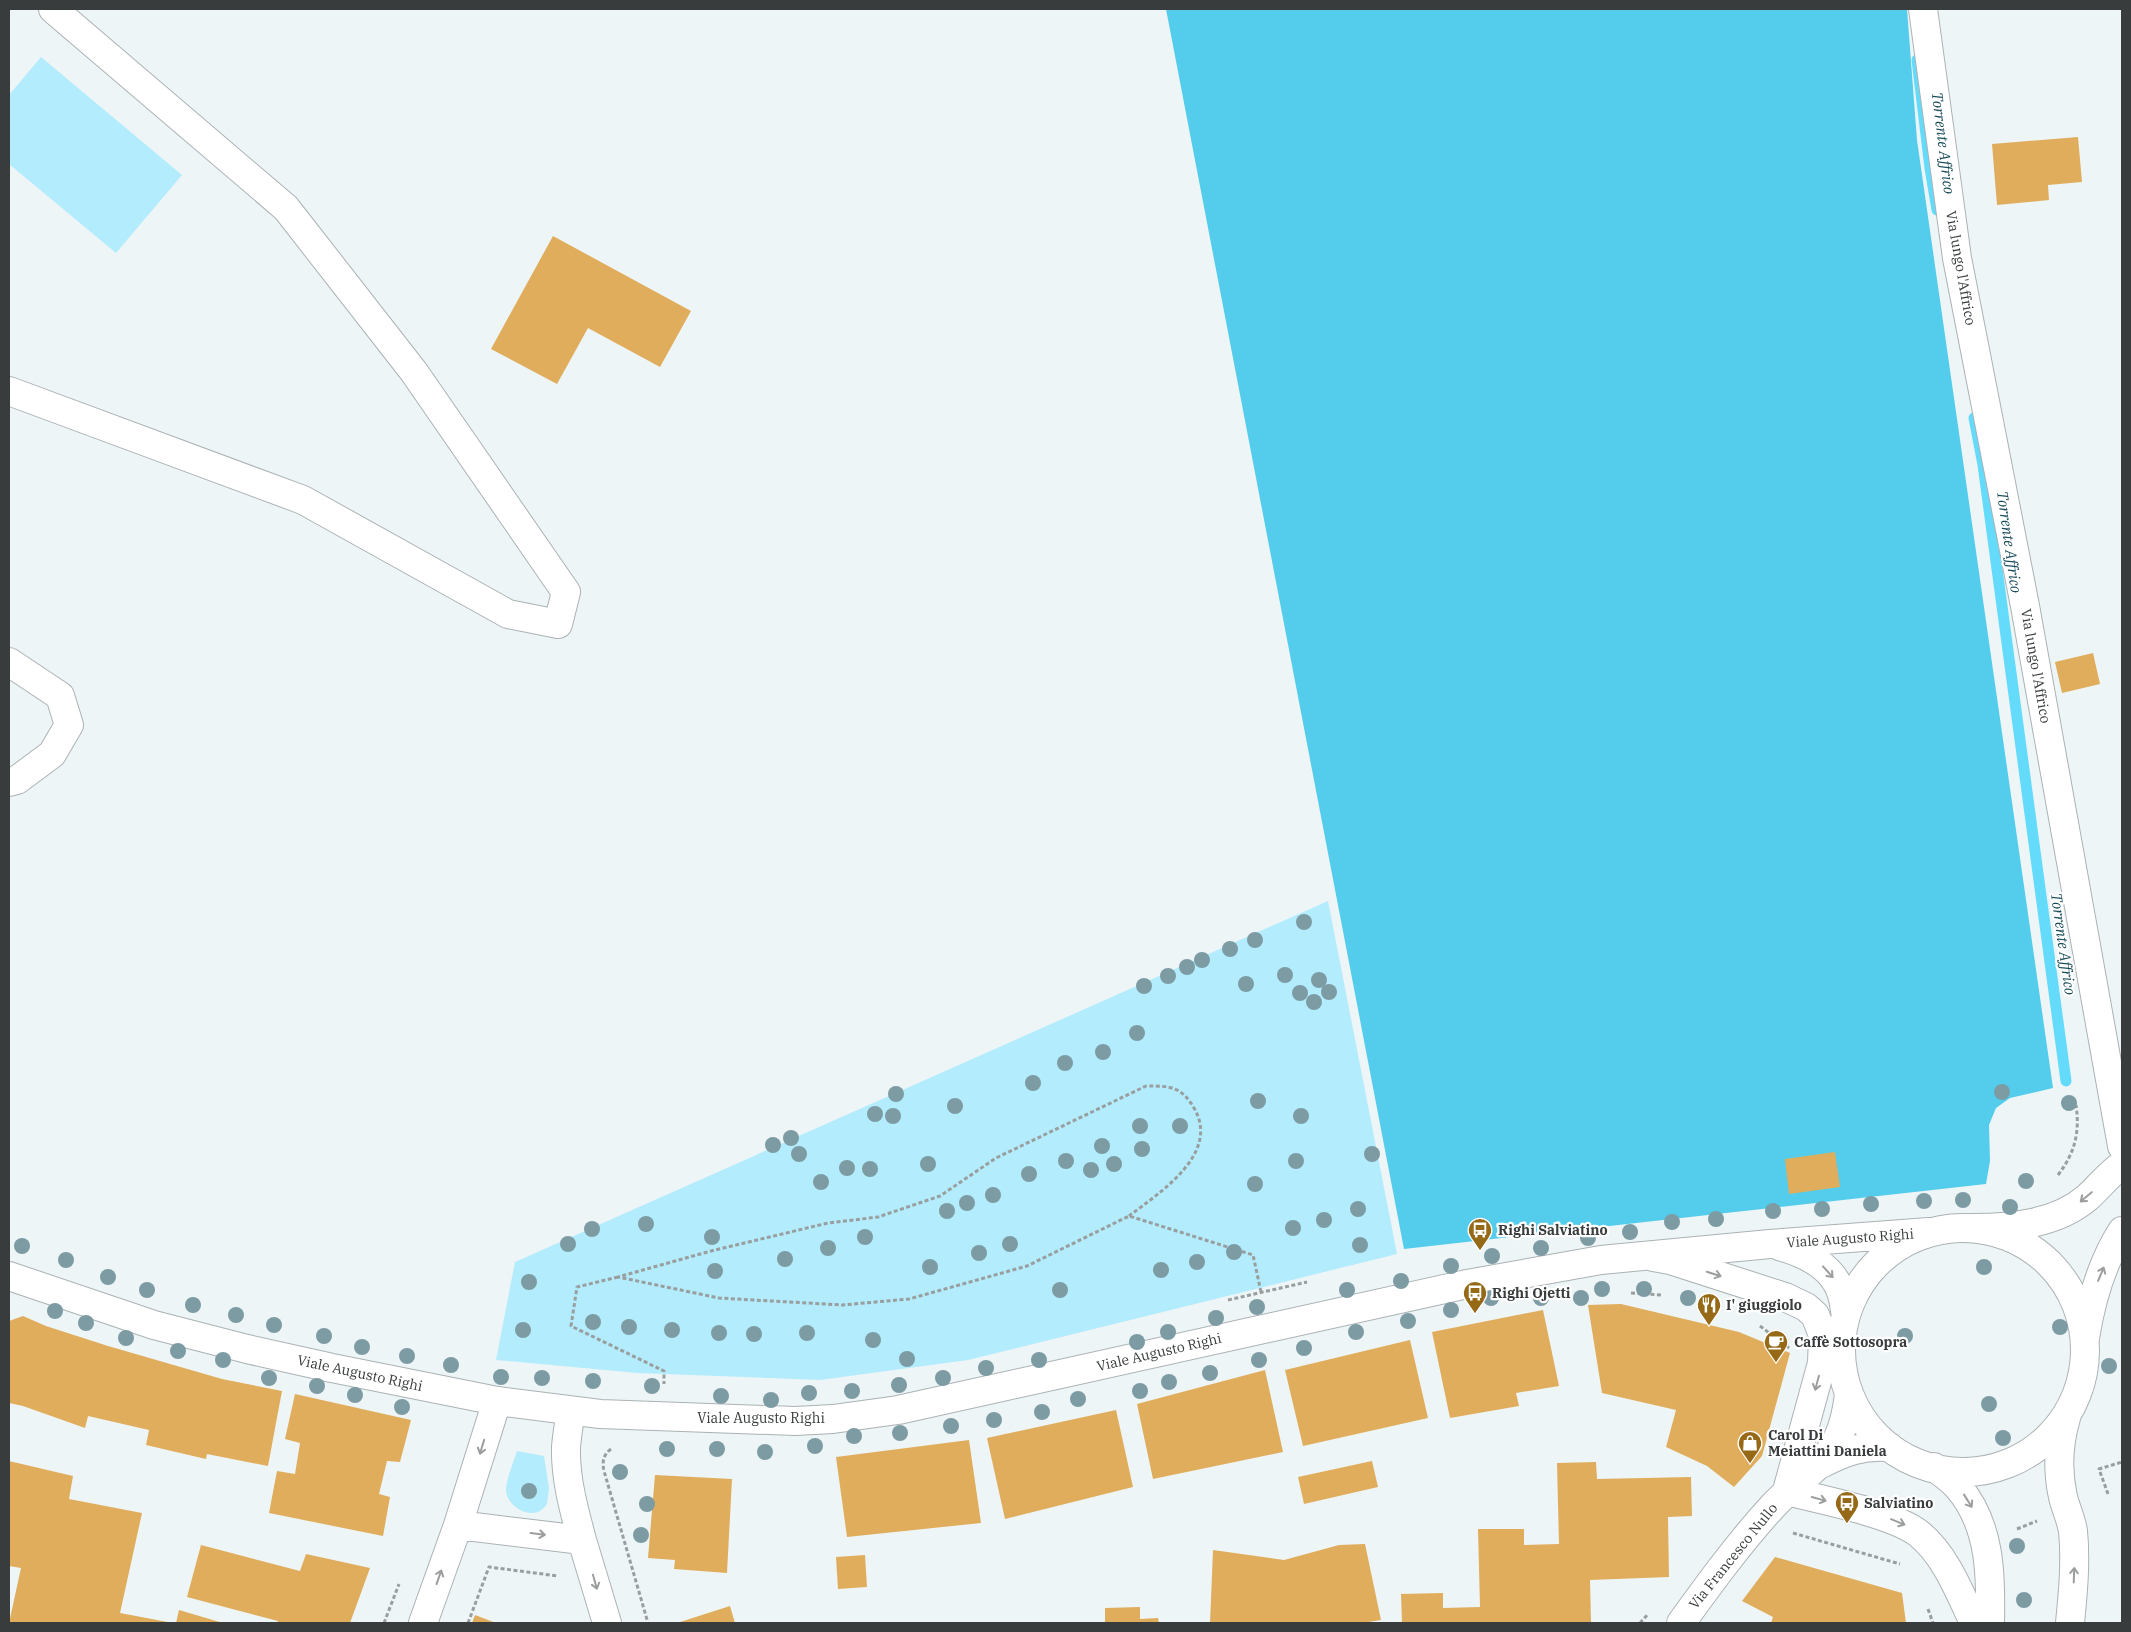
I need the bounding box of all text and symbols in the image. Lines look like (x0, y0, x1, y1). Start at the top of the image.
water label: Torrente Affrico (1928, 91, 1959, 195)
street label: Via lungo l'Affrico (1942, 209, 1980, 327)
water label: Torrente Affrico (1993, 490, 2026, 594)
street label: Via lungo l'Affrico (2017, 607, 2055, 725)
water label: Torrente Affrico (2047, 892, 2080, 996)
one-way arrow (2080, 1192, 2093, 1203)
bus stop icon: Righi Salviatino (1467, 1217, 1493, 1251)
place label: Righi Salviatino (1498, 1221, 1608, 1239)
street label: Viale Augusto Righi (1786, 1225, 1914, 1251)
one-way arrow (1823, 1266, 1834, 1279)
one-way arrow (2096, 1267, 2106, 1282)
one-way arrow (1706, 1270, 1722, 1279)
bus stop icon: Righi Ojetti (1462, 1280, 1488, 1314)
place label: Righi Ojetti (1492, 1284, 1571, 1302)
restaurant icon: I' giuggiolo (1696, 1292, 1722, 1326)
place label: I' giuggiolo (1726, 1296, 1802, 1314)
street label: Viale Augusto Righi (1095, 1329, 1223, 1375)
cafe icon: Caffè Sottosopra (1763, 1329, 1789, 1363)
place label: Caffè Sottosopra (1794, 1333, 1907, 1351)
street label: Viale Augusto Righi (296, 1351, 424, 1395)
one-way arrow (1812, 1375, 1821, 1391)
street label: Viale Augusto Righi (697, 1409, 825, 1427)
place label: Carol Di Meiattini Daniela (1768, 1426, 1887, 1460)
shop icon: Carol Di Meiattini Daniela (1737, 1430, 1763, 1464)
one-way arrow (476, 1439, 486, 1455)
bus stop icon: Salviatino (1834, 1490, 1860, 1524)
place label: Salviatino (1864, 1494, 1933, 1512)
one-way arrow (1963, 1494, 1973, 1508)
one-way arrow (1811, 1495, 1827, 1505)
street label: Via Francesco Nullo (1685, 1499, 1781, 1613)
one-way arrow (1890, 1518, 1905, 1528)
one-way arrow (530, 1530, 546, 1540)
one-way arrow (2069, 1567, 2078, 1583)
one-way arrow (435, 1570, 444, 1586)
one-way arrow (590, 1573, 600, 1589)

